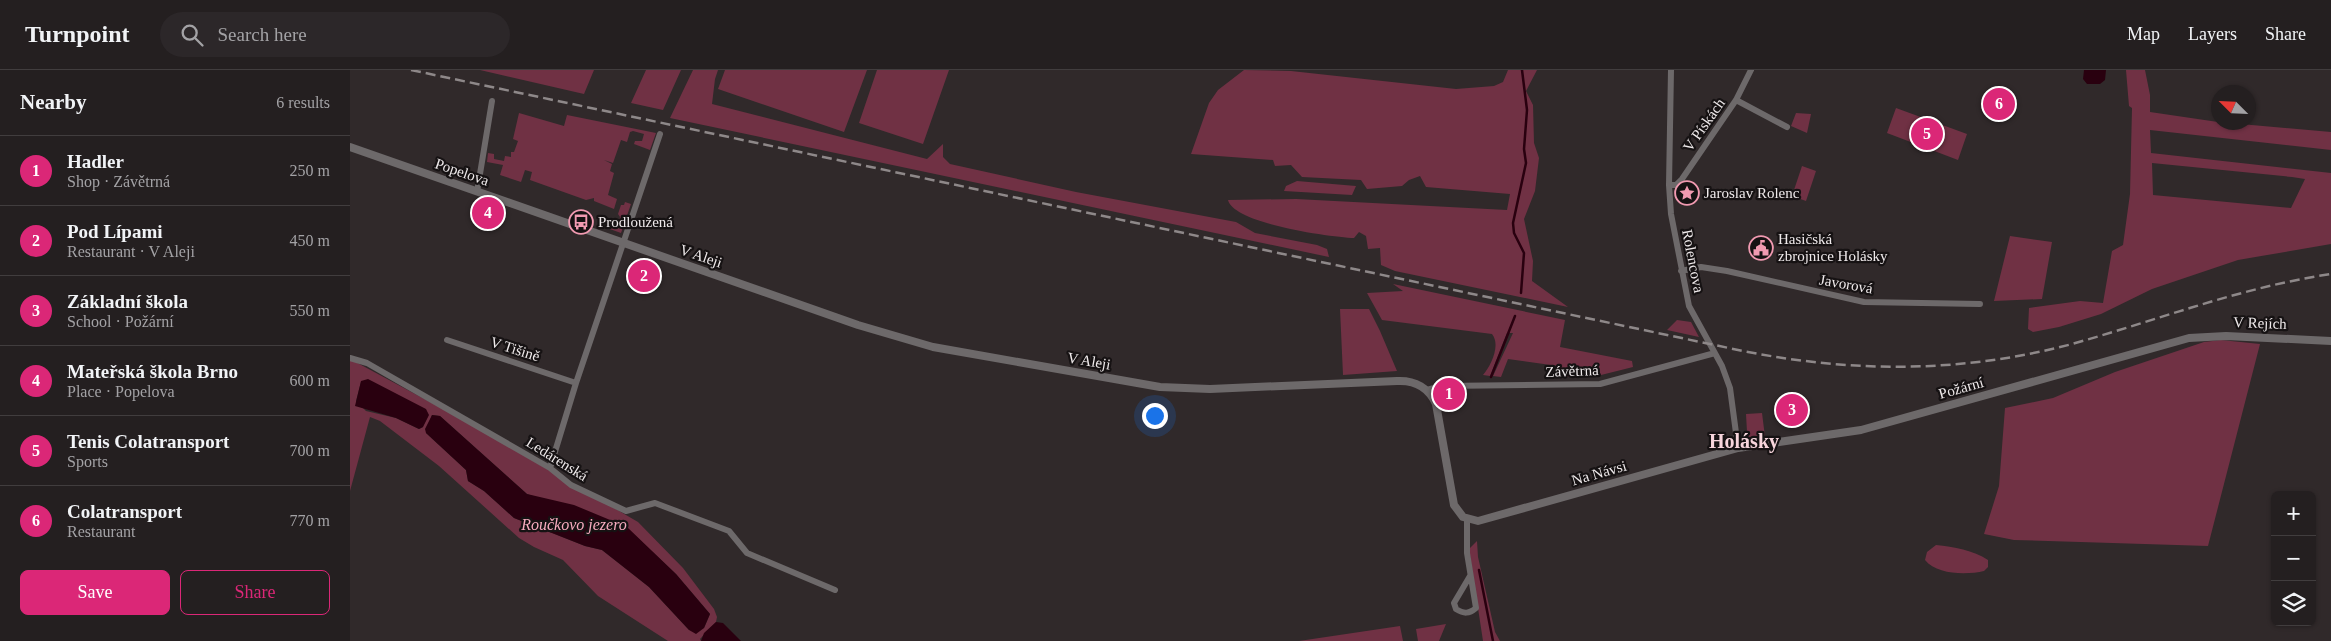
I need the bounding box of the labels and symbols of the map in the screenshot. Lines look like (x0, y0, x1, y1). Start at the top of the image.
pin: 6 (1983, 85, 2015, 123)
north arrow (2211, 85, 2256, 130)
street label: V Pískách (1680, 95, 1728, 155)
pin: 5 (1911, 115, 1943, 153)
street label: Popelova (433, 155, 491, 189)
place icon: Jaroslav Rolenc (1674, 180, 1700, 206)
place label: Jaroslav Rolenc (1704, 185, 1800, 201)
pin: 4 (472, 194, 504, 232)
bus stop icon: Prodloužená (568, 209, 594, 235)
place label: Prodloužená (598, 214, 673, 230)
street label: Rolencova (1679, 228, 1707, 294)
place label: Hasičská zbrojnice Holásky (1778, 231, 1888, 264)
public building icon: Hasičská zbrojnice Holásky (1748, 235, 1774, 261)
street label: V Aleji (678, 241, 724, 271)
pin: 2 (628, 257, 660, 295)
street label: Javorová (1818, 271, 1874, 297)
street label: V Rejích (2233, 314, 2287, 332)
street label: V Tišině (488, 334, 542, 365)
street label: V Aleji (1066, 349, 1112, 373)
street label: Závětrná (1545, 362, 1599, 380)
street label: Požární (1937, 374, 1985, 402)
pin: 1 (1433, 375, 1465, 413)
pin: 3 (1776, 391, 1808, 429)
your location (1142, 403, 1168, 429)
district label: Holásky (1709, 430, 1779, 453)
street label: Ledárenská (523, 434, 591, 484)
street label: Na Návsi (1570, 458, 1628, 488)
water label: Roučkovo jezero (520, 516, 627, 534)

